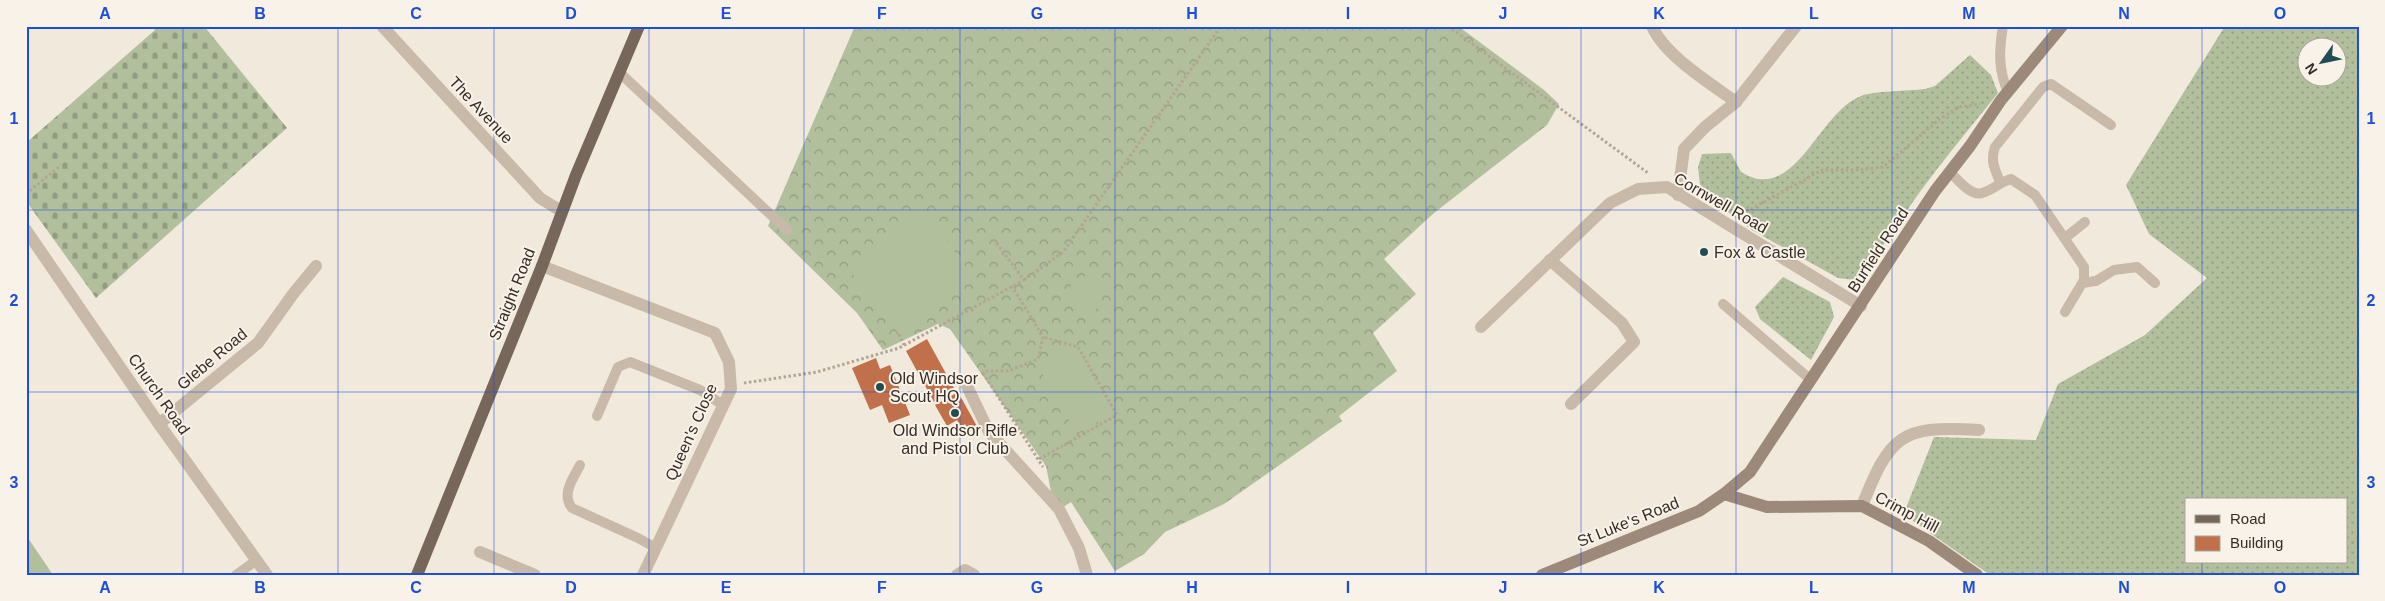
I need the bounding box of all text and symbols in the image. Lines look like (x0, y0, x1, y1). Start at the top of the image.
text: A (99, 5, 111, 22)
text: B (254, 5, 266, 22)
text: C (410, 5, 422, 22)
text: D (565, 5, 577, 22)
text: E (721, 5, 732, 22)
text: F (877, 5, 887, 22)
text: G (1031, 5, 1043, 22)
text: H (1186, 5, 1198, 22)
text: I (1346, 5, 1350, 22)
text: J (1499, 5, 1507, 22)
text: K (1653, 5, 1665, 22)
text: L (1809, 5, 1819, 22)
text: M (1962, 5, 1976, 22)
text: N (2118, 5, 2130, 22)
text: O (2274, 5, 2286, 22)
north arrow (2298, 38, 2348, 88)
text: N (2302, 60, 2321, 78)
street label: The Avenue (446, 73, 516, 147)
text: 1 (10, 110, 19, 127)
text: 1 (2367, 110, 2376, 127)
street label: Cornwell Road (1671, 169, 1771, 237)
street label: Burfield Road (1844, 205, 1912, 295)
place label: Fox & Castle (1714, 244, 1806, 261)
street label: Straight Road (486, 245, 538, 343)
marker: Fox & Castle (1698, 246, 1710, 258)
text: 2 (10, 292, 19, 309)
text: 2 (2367, 292, 2376, 309)
street label: Glebe Road (174, 325, 250, 393)
street label: Church Road (125, 351, 193, 437)
place label: Old Windsor Scout HQ (890, 370, 979, 405)
street label: Queen's Close (662, 381, 720, 483)
marker: Old Windsor Scout HQ (874, 381, 886, 393)
marker: Old Windsor Rifle and Pistol Club (949, 407, 961, 419)
place label: Old Windsor Rifle and Pistol Club (893, 422, 1017, 457)
text: 3 (10, 474, 19, 491)
text: 3 (2367, 474, 2376, 491)
street label: Crimp Hill (1872, 488, 1942, 536)
street label: St Luke's Road (1575, 494, 1681, 550)
legend (2185, 498, 2348, 564)
text: Road (2230, 510, 2266, 527)
text: Building (2230, 534, 2283, 551)
text: A (99, 579, 111, 596)
text: B (254, 579, 266, 596)
text: C (410, 579, 422, 596)
text: D (565, 579, 577, 596)
text: E (721, 579, 732, 596)
text: F (877, 579, 887, 596)
text: G (1031, 579, 1043, 596)
text: H (1186, 579, 1198, 596)
text: I (1346, 579, 1350, 596)
text: J (1499, 579, 1507, 596)
text: K (1653, 579, 1665, 596)
text: L (1809, 579, 1819, 596)
text: M (1962, 579, 1976, 596)
text: N (2118, 579, 2130, 596)
text: O (2274, 579, 2286, 596)

